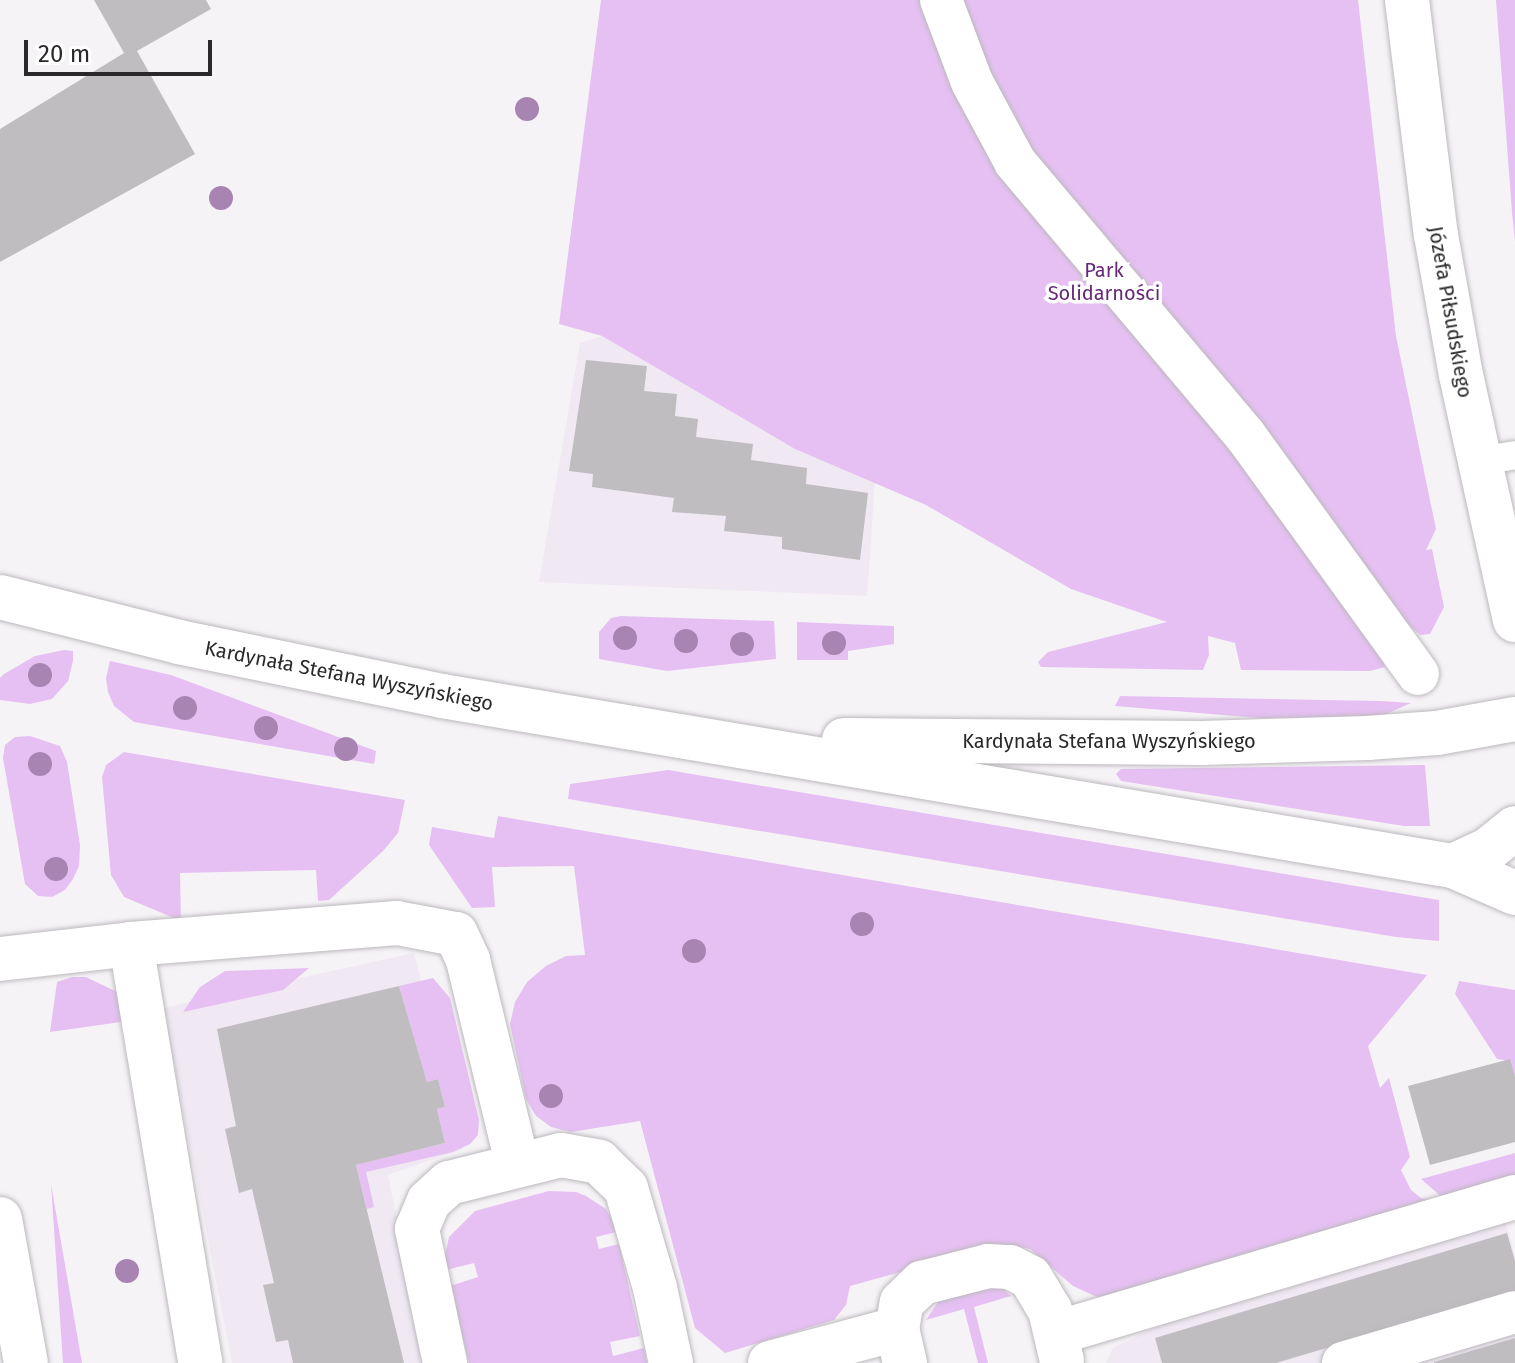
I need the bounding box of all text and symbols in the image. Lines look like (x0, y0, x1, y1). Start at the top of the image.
scale bar (28, 24, 216, 74)
text: 20 m (38, 40, 90, 68)
street label: Józefa Piłsudskiego (1423, 224, 1477, 400)
park label: Park Solidarności (1048, 258, 1160, 305)
street label: Kardynała Stefana Wyszyńskiego (203, 636, 495, 716)
street label: Kardynała Stefana Wyszyńskiego (962, 729, 1256, 753)

